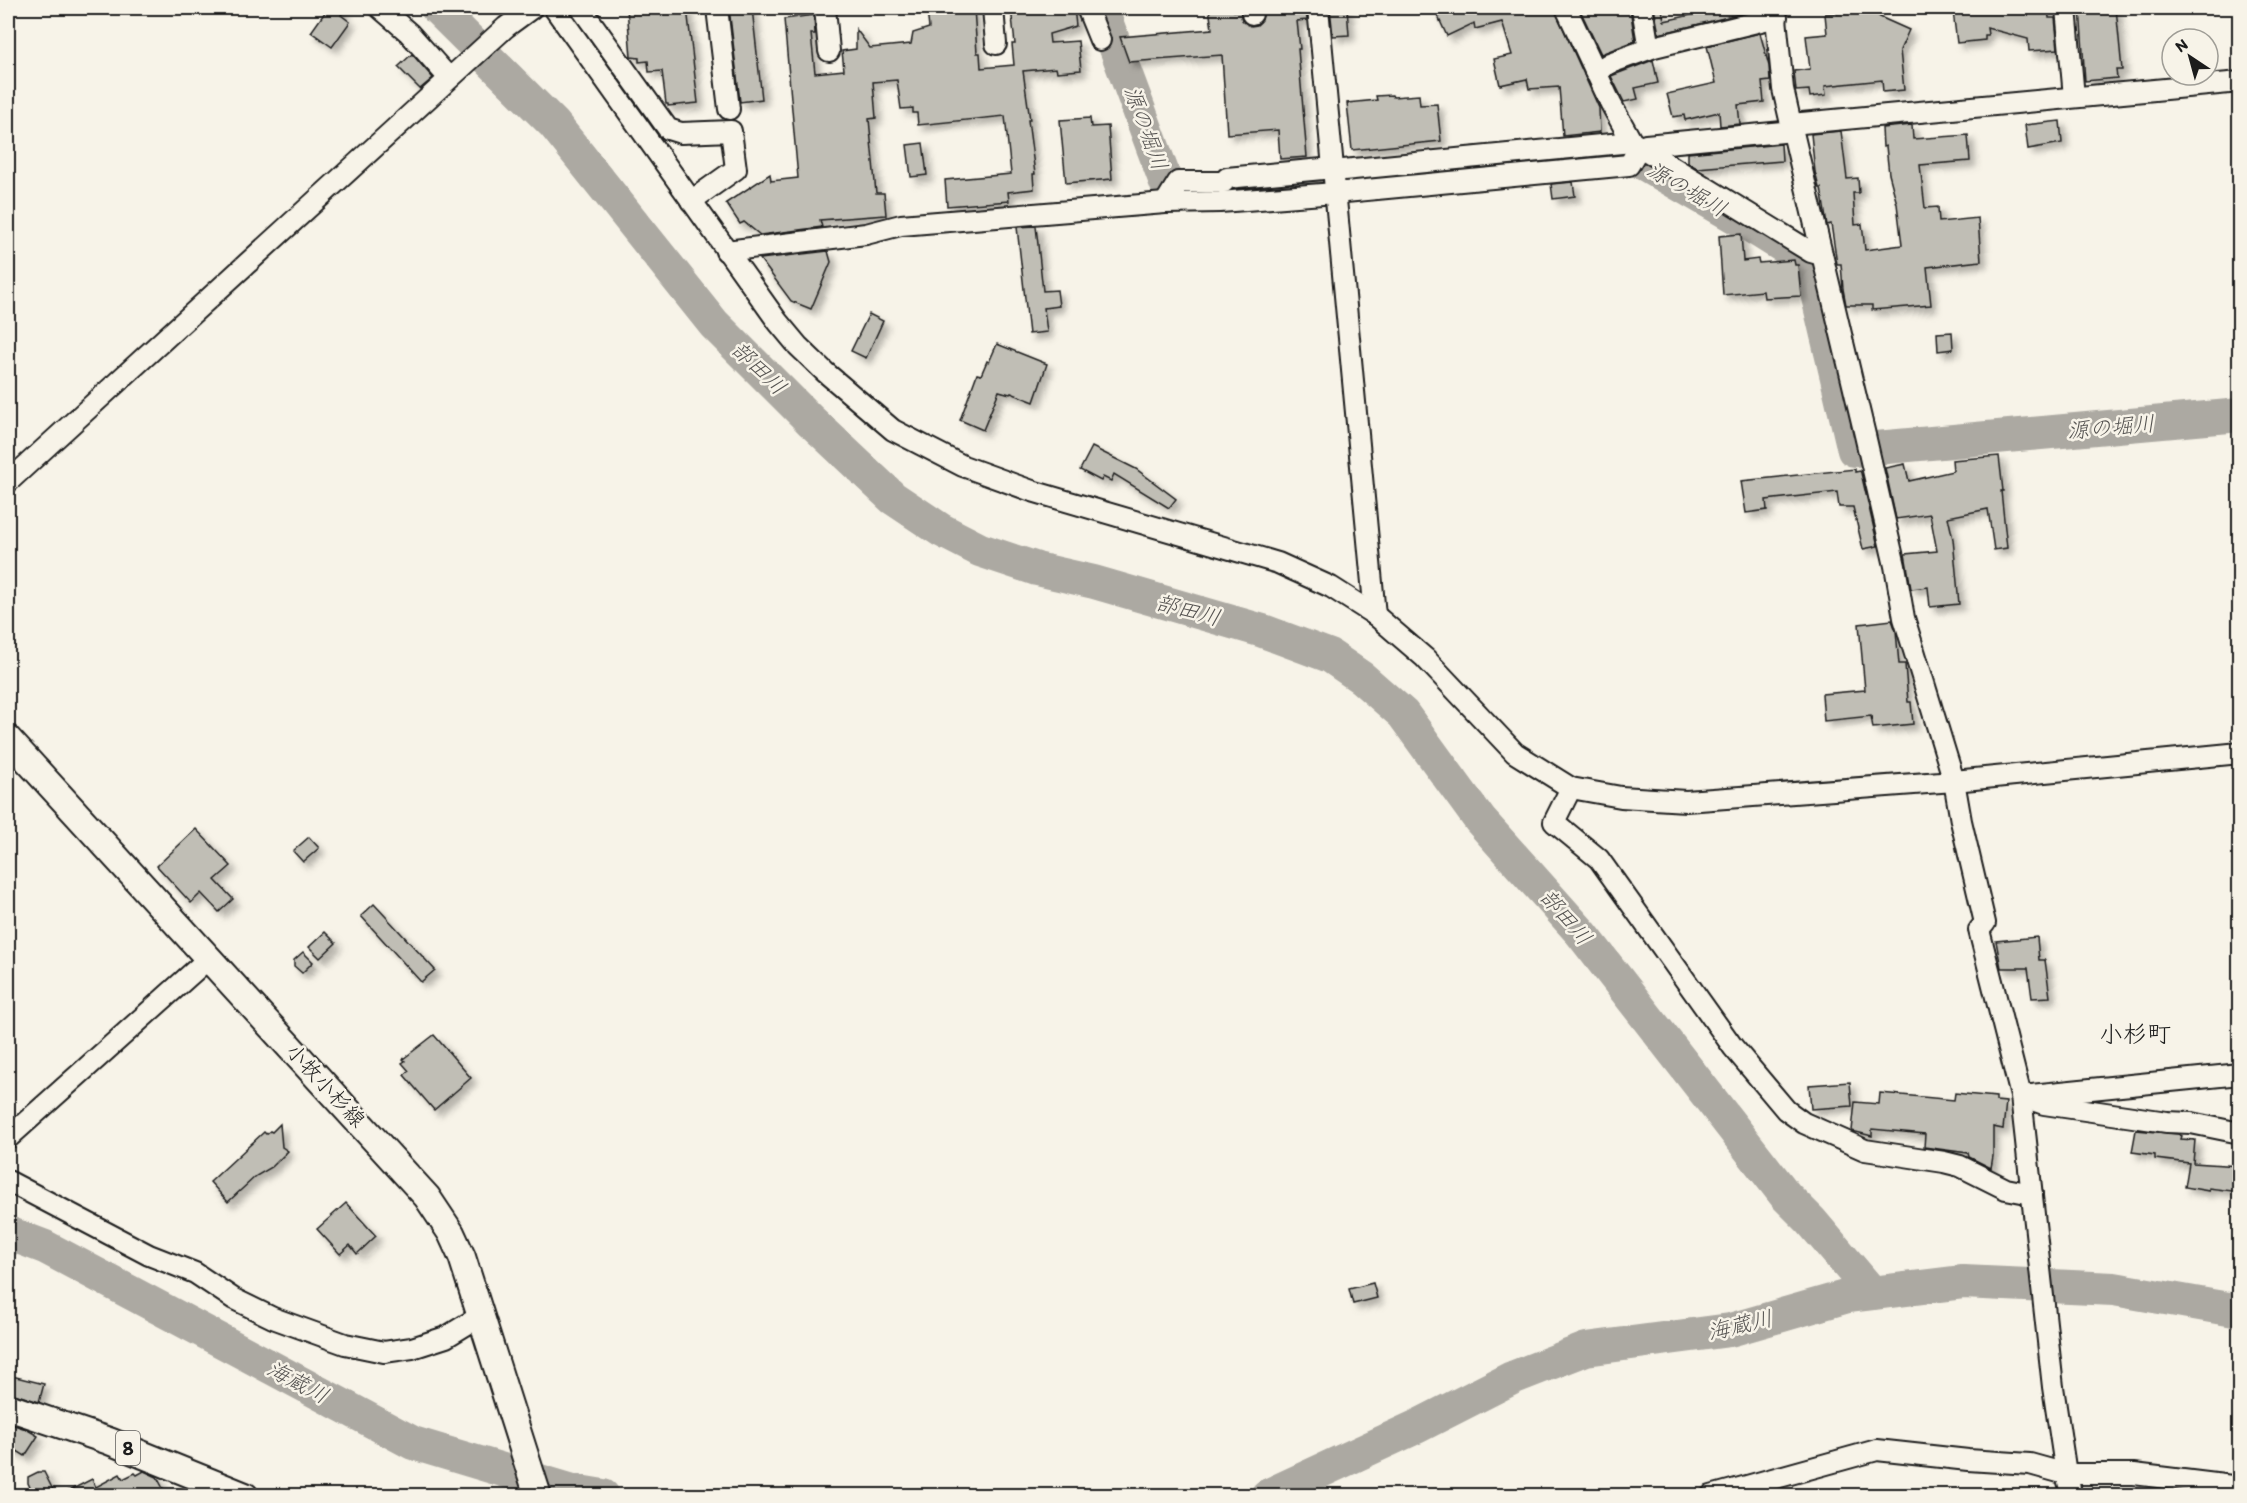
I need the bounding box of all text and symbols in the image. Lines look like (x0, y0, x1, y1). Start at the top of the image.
north arrow (2160, 27, 2220, 87)
text: N (2172, 34, 2191, 56)
water label: 源の堀川 (1118, 82, 1174, 174)
water label: 源の堀川 (1642, 155, 1732, 223)
water label: 部田川 (726, 335, 792, 401)
water label: 源の堀川 (2066, 410, 2156, 444)
water label: 部田川 (1153, 588, 1223, 632)
water label: 部田川 (1534, 883, 1598, 951)
district label: 小杉町 (2099, 1019, 2171, 1048)
street label: 小牧小杉線 (281, 1038, 371, 1132)
water label: 海蔵川 (1705, 1304, 1775, 1346)
water label: 海蔵川 (263, 1355, 333, 1409)
road number: 8 (116, 1431, 140, 1465)

